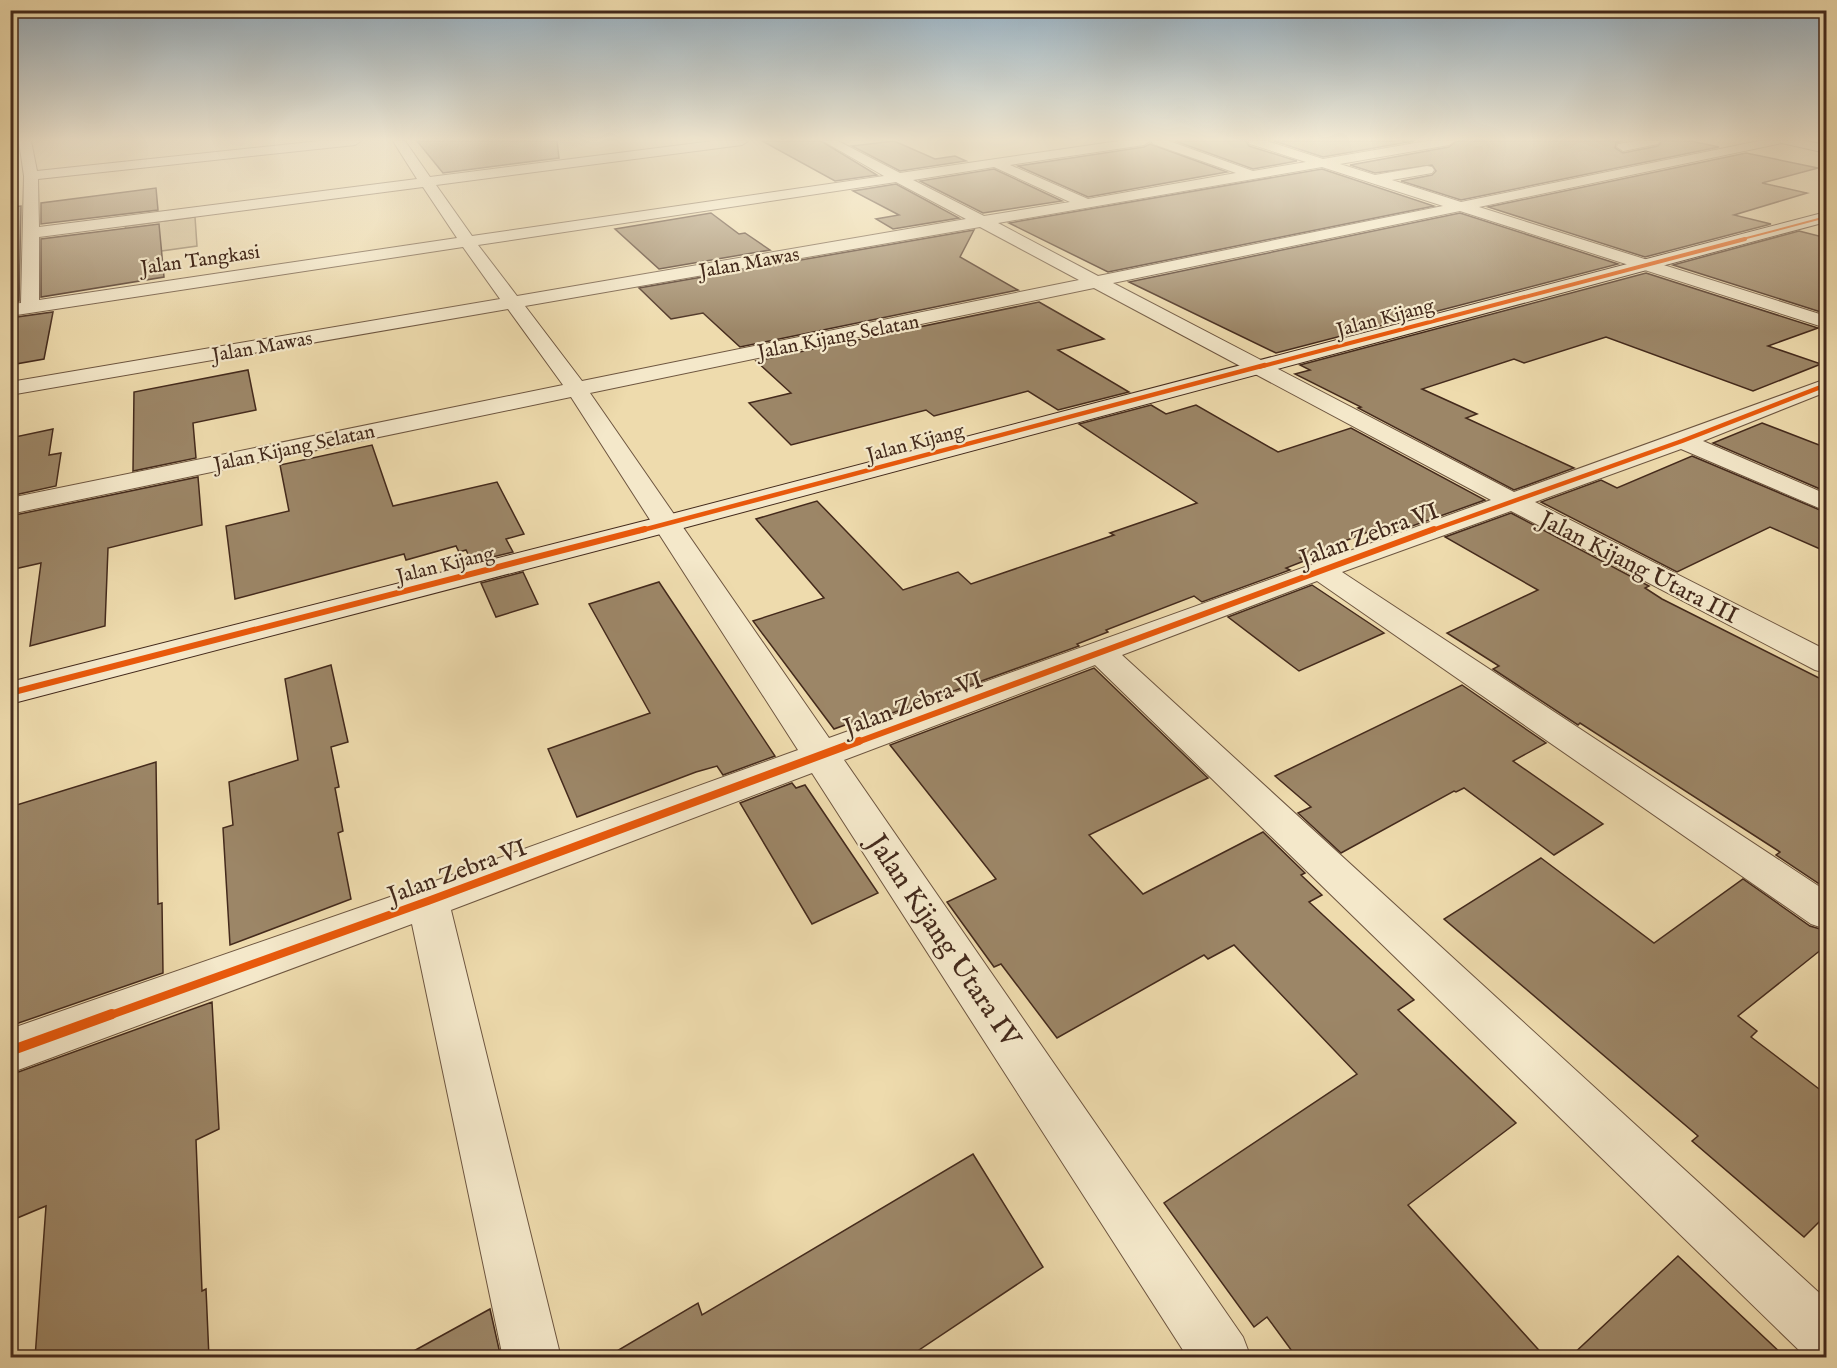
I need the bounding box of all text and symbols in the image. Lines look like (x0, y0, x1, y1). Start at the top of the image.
street label: Jalan Tangkasi (137, 240, 262, 282)
street label: Jalan Mawas (695, 242, 801, 285)
street label: Jalan Kijang (1332, 293, 1438, 344)
street label: Jalan Kijang Selatan (753, 309, 922, 366)
street label: Jalan Mawas (208, 326, 314, 369)
street label: Jalan Kijang (862, 418, 968, 469)
street label: Jalan Kijang Selatan (209, 419, 378, 478)
street label: Jalan Zebra VI (1293, 496, 1443, 576)
street label: Jalan Kijang Utara III (1531, 503, 1743, 632)
street label: Jalan Kijang (392, 541, 498, 590)
street label: Jalan Zebra VI (837, 665, 987, 745)
street label: Jalan Kijang Utara IV (857, 826, 1028, 1056)
street label: Jalan Zebra VI (381, 833, 531, 913)

